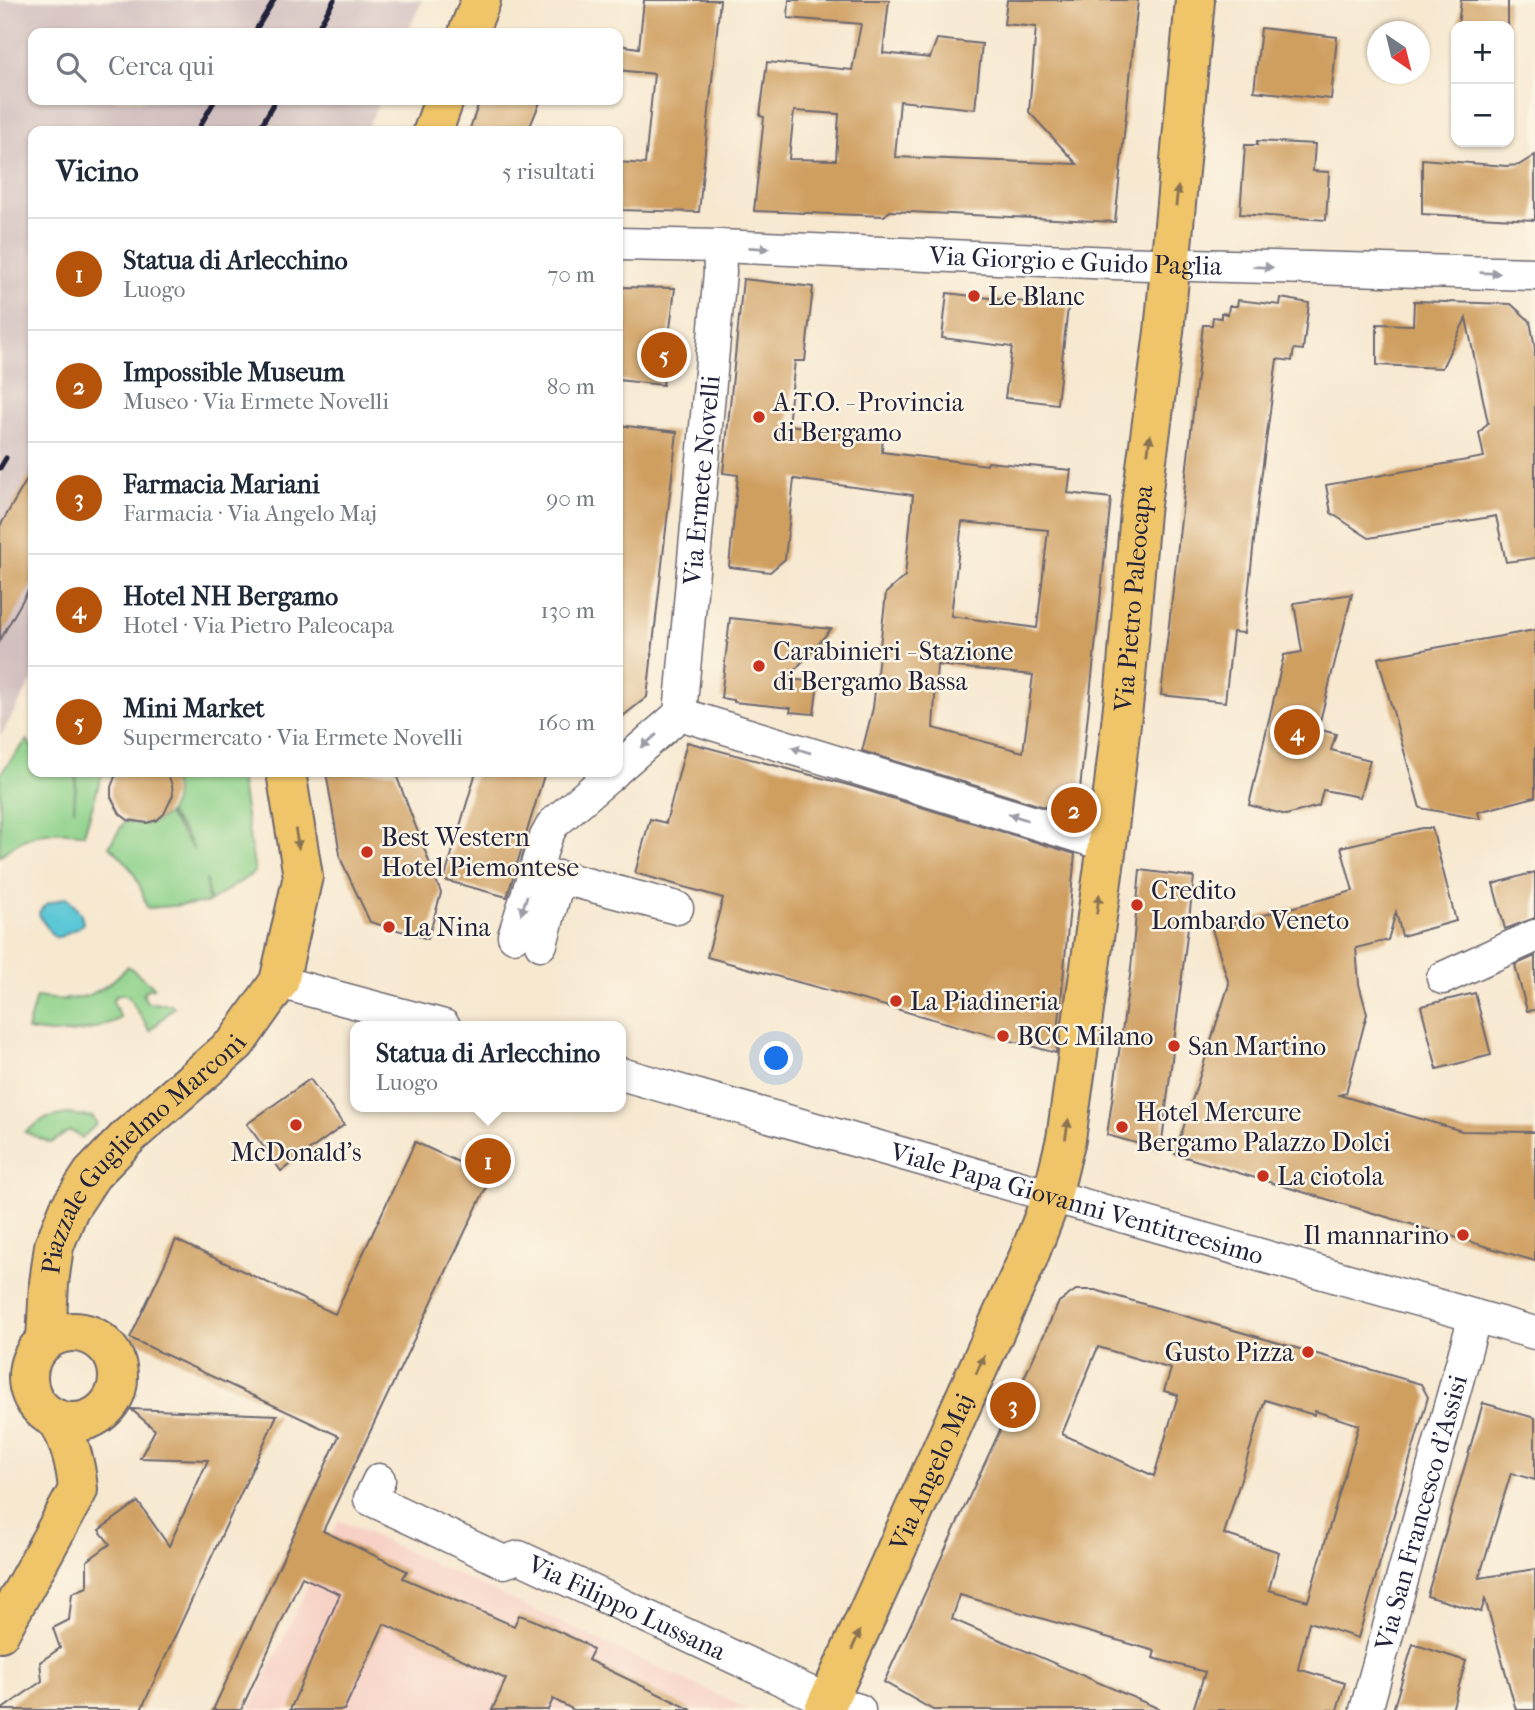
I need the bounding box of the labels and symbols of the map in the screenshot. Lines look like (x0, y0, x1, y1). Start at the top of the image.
north arrow (1367, 21, 1430, 84)
one-way arrow (1172, 185, 1183, 207)
street label: Via Giorgio e Guido Paglia (928, 240, 1223, 281)
one-way arrow (749, 243, 771, 254)
one-way arrow (1252, 261, 1274, 272)
one-way arrow (1480, 267, 1502, 278)
place label: Le Blanc (988, 281, 1085, 312)
marker: Le Blanc (966, 288, 982, 304)
pin: 5 (641, 329, 687, 381)
street label: Via Ermete Novelli (676, 374, 726, 587)
place label: A.T.O. - Provincia di Bergamo (772, 387, 965, 448)
marker: A.T.O. - Provincia di Bergamo (751, 409, 767, 425)
one-way arrow (1144, 433, 1155, 455)
street label: Via Pietro Paleocapa (1107, 482, 1159, 714)
place label: Carabinieri - Stazione di Bergamo Bassa (773, 636, 1014, 697)
marker: Carabinieri - Stazione di Bergamo Bassa (751, 658, 767, 674)
pin: 4 (1274, 706, 1320, 758)
one-way arrow (640, 733, 658, 749)
one-way arrow (790, 745, 811, 755)
pin: 2 (1051, 784, 1097, 836)
one-way arrow (1007, 811, 1028, 821)
place label: Best Western Hotel Piemontese (381, 822, 579, 883)
one-way arrow (292, 828, 303, 850)
marker: Best Western Hotel Piemontese (359, 844, 375, 860)
place label: Credito Lombardo Veneto (1151, 875, 1349, 936)
one-way arrow (1093, 893, 1104, 915)
one-way arrow (518, 895, 529, 916)
marker: Credito Lombardo Veneto (1129, 897, 1145, 913)
place label: La Nina (403, 912, 492, 943)
marker: La Nina (381, 919, 397, 935)
place label: La Piadineria (910, 986, 1060, 1017)
marker: La Piadineria (888, 993, 904, 1009)
place label: BCC Milano (1017, 1021, 1153, 1052)
street label: Piazzale Guglielmo Marconi (35, 1028, 253, 1276)
marker: BCC Milano (995, 1028, 1011, 1044)
place label: San Martino (1188, 1031, 1326, 1062)
marker: San Martino (1166, 1038, 1182, 1054)
your location (759, 1041, 793, 1075)
place label: Hotel Mercure Bergamo Palazzo Dolci (1136, 1097, 1391, 1158)
marker: McDonald's (288, 1117, 304, 1133)
one-way arrow (1062, 1118, 1073, 1140)
marker: Hotel Mercure Bergamo Palazzo Dolci (1114, 1119, 1130, 1135)
pin: 1 (465, 1135, 511, 1187)
street label: Viale Papa Giovanni Ventitreesimo (886, 1135, 1267, 1271)
place label: McDonald's (231, 1137, 362, 1168)
place label: La ciotola (1277, 1161, 1385, 1192)
marker: La ciotola (1255, 1168, 1271, 1184)
place label: Il mannarino (1303, 1220, 1449, 1251)
marker: Il mannarino (1455, 1227, 1471, 1243)
place label: Gusto Pizza (1165, 1337, 1295, 1368)
marker: Gusto Pizza (1300, 1344, 1316, 1360)
one-way arrow (974, 1355, 986, 1375)
street label: Via San Francesco d'Assisi (1368, 1371, 1474, 1654)
pin: 3 (990, 1379, 1036, 1431)
street label: Via Angelo Maj (882, 1389, 980, 1556)
street label: Via Filippo Lussana (522, 1548, 732, 1667)
one-way arrow (851, 1629, 862, 1650)

